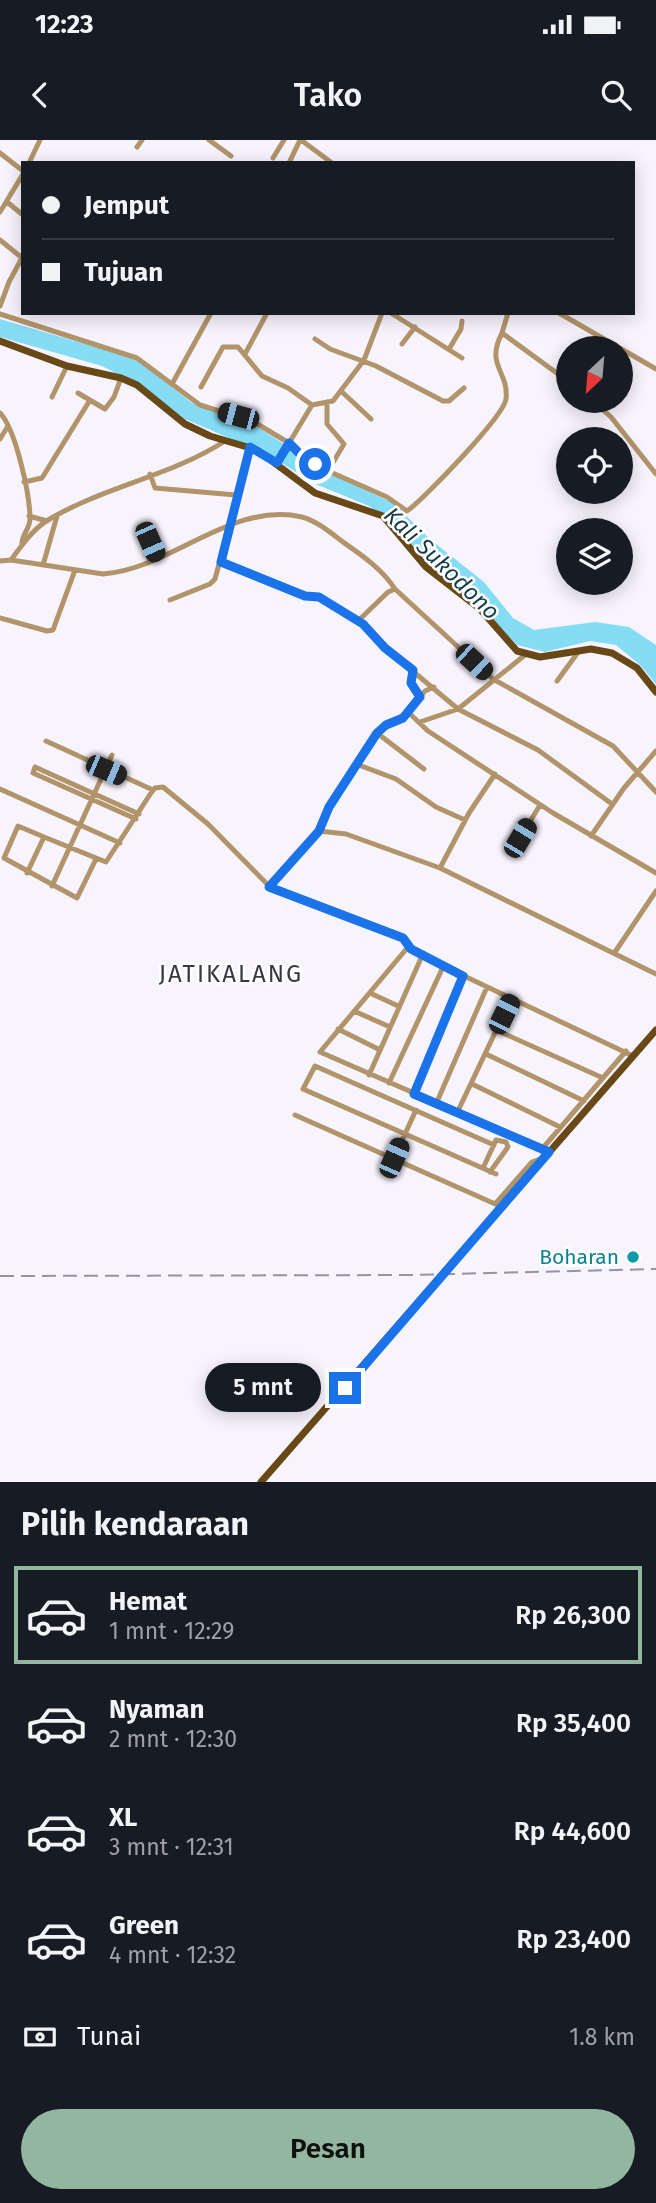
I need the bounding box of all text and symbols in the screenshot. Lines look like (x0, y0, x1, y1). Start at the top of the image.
text: 12:23 (35, 9, 94, 40)
icon: back (21, 76, 59, 114)
text: Tako (294, 76, 362, 114)
icon: search (597, 76, 635, 114)
text: Jemput (84, 190, 169, 221)
text: Tujuan (84, 257, 163, 288)
north arrow (556, 336, 634, 413)
map controls (556, 336, 633, 595)
car (215, 400, 262, 432)
button: locate (556, 427, 633, 504)
route start (299, 448, 331, 480)
water label: Kali Sukodono (378, 501, 506, 625)
button: layers (556, 518, 633, 595)
car (132, 519, 169, 565)
car (452, 640, 497, 684)
car (83, 752, 130, 788)
car (501, 815, 540, 861)
district label: JATIKALANG (159, 960, 303, 988)
car (486, 991, 523, 1037)
car (376, 1135, 413, 1181)
place label: Boharan (539, 1244, 619, 1270)
marker: Boharan (625, 1249, 641, 1265)
callout: 5 mnt (205, 1364, 320, 1412)
route end (329, 1372, 361, 1404)
text: 5 mnt (233, 1373, 293, 1401)
text: Pilih kendaraan (21, 1505, 249, 1543)
icon: car (25, 1584, 88, 1647)
text: Hemat (109, 1586, 187, 1617)
text: Rp 26,300 (515, 1600, 631, 1631)
text: 1 mnt · 12:29 (109, 1617, 234, 1645)
icon: car (25, 1692, 88, 1755)
text: Nyaman (109, 1694, 205, 1725)
text: Rp 35,400 (516, 1708, 631, 1739)
text: 2 mnt · 12:30 (109, 1725, 237, 1753)
icon: car (25, 1800, 88, 1863)
text: XL (109, 1802, 137, 1833)
text: Rp 44,600 (514, 1816, 631, 1847)
text: 3 mnt · 12:31 (109, 1833, 234, 1861)
icon: car (25, 1908, 88, 1971)
text: Green (109, 1910, 179, 1941)
text: Rp 23,400 (516, 1924, 631, 1955)
text: 4 mnt · 12:32 (109, 1941, 236, 1969)
icon: cash (21, 2018, 59, 2056)
text: Tunai (77, 2021, 141, 2052)
text: 1.8 km (569, 2023, 635, 2051)
button: Pesan (21, 2109, 635, 2189)

